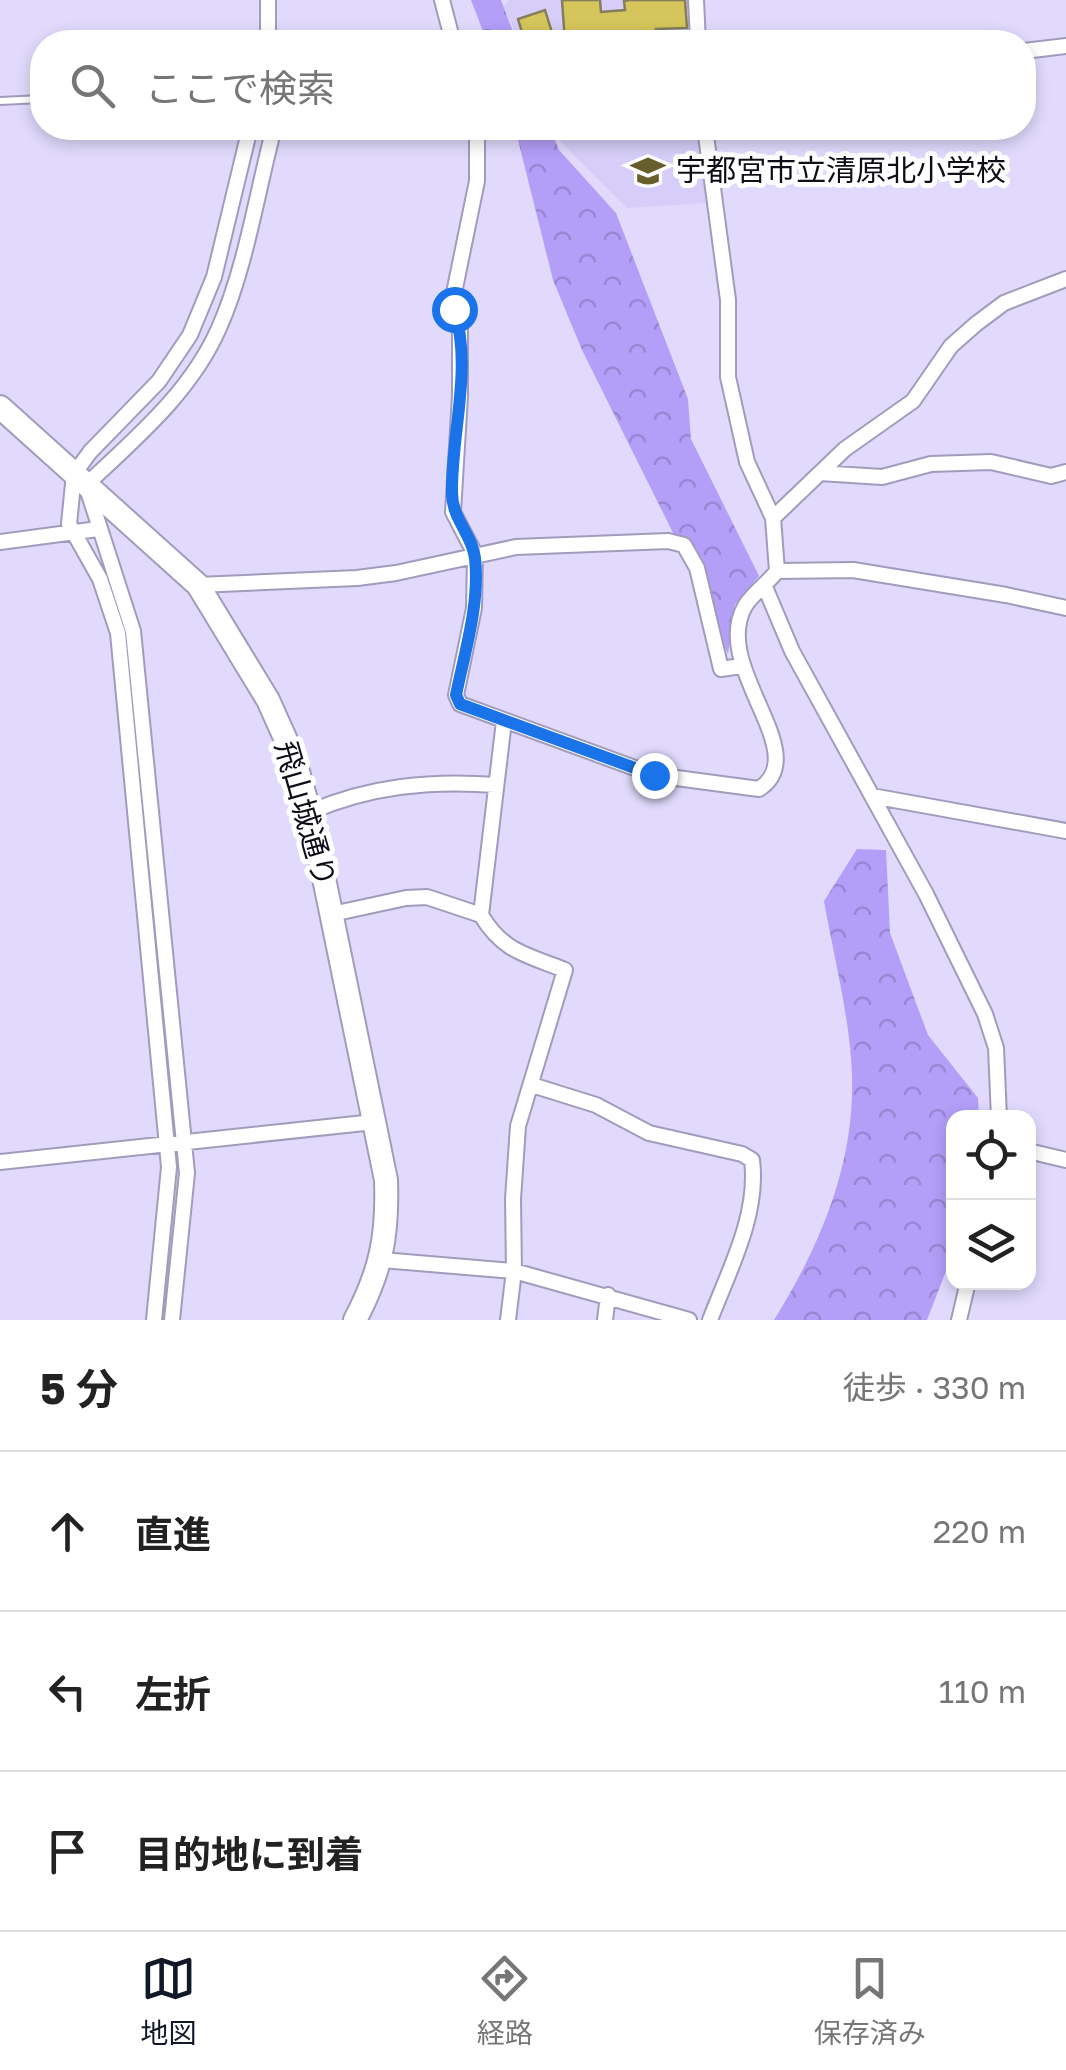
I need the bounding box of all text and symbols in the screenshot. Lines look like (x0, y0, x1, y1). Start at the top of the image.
search box (30, 30, 1036, 140)
icon: search (65, 58, 120, 113)
text: ここで検索 (145, 65, 335, 110)
school or university icon: 宇都宮市立清原北小学校 (629, 152, 667, 190)
place label: 宇都宮市立清原北小学校 (676, 152, 1006, 188)
route start (432, 287, 478, 333)
street label: 飛山城通り (268, 737, 344, 891)
route end (632, 753, 678, 799)
map controls (946, 1110, 1036, 1290)
button: locate (946, 1110, 1036, 1200)
button: layers (946, 1200, 1036, 1290)
text: 5 分 (40, 1363, 118, 1413)
text: 徒歩 · 330 m (843, 1368, 1026, 1406)
icon: ahead (40, 1504, 95, 1559)
text: 直進 (135, 1511, 211, 1556)
text: 220 m (933, 1512, 1026, 1550)
icon: left (40, 1664, 95, 1719)
text: 左折 (135, 1671, 211, 1716)
text: 110 m (939, 1672, 1026, 1710)
icon: arrive (40, 1824, 95, 1879)
text: 目的地に到着 (135, 1831, 363, 1876)
tab: 地図 (140, 1951, 196, 2051)
tab: 経路 (477, 1951, 533, 2051)
tab: 保存済み (814, 1951, 926, 2051)

